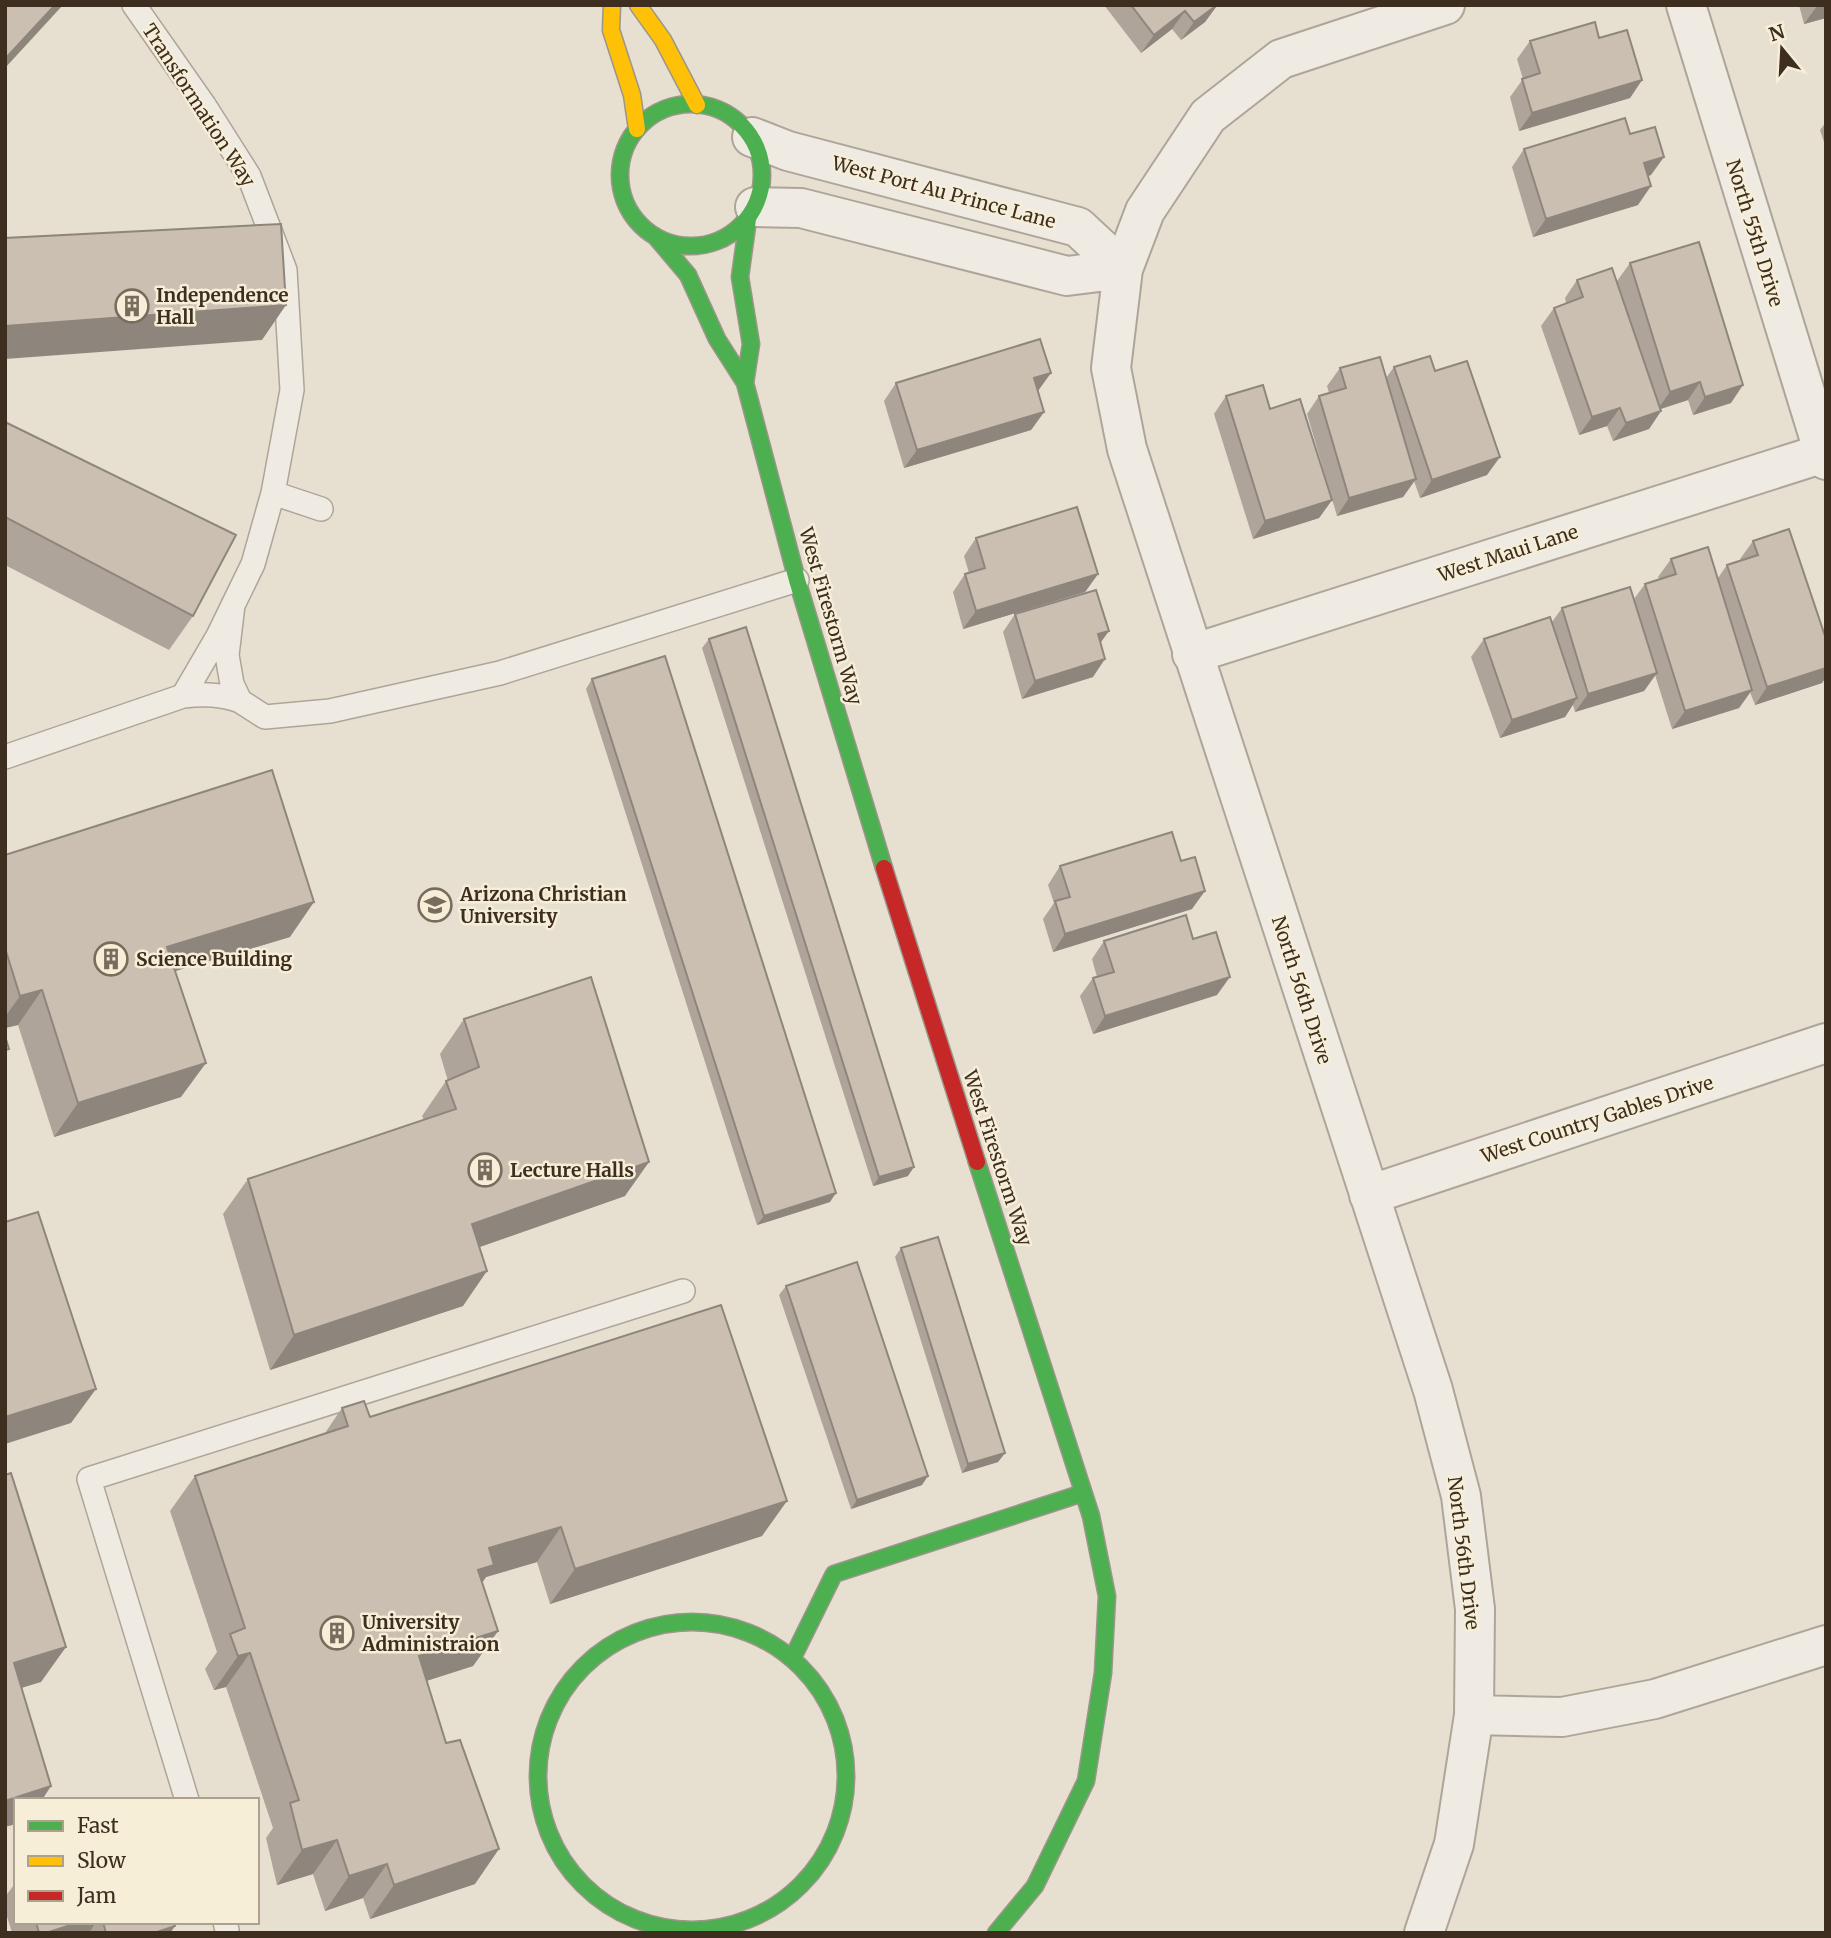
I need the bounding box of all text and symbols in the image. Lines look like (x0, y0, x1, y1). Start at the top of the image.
north arrow (1747, 14, 1817, 84)
street label: Transformation Way (137, 19, 261, 191)
text: N (1766, 19, 1788, 47)
street label: West Port Au Prince Lane (829, 150, 1059, 233)
street label: North 55th Drive (1721, 156, 1789, 310)
place label: Independence Hall (156, 283, 289, 329)
building icon: Independence Hall (113, 287, 151, 325)
street label: West Maui Lane (1434, 519, 1581, 587)
street label: West Firestorm Way (794, 524, 868, 707)
place label: Arizona Christian University (459, 882, 627, 928)
school or university icon: Arizona Christian University (416, 886, 454, 924)
street label: North 56th Drive (1267, 913, 1337, 1067)
building icon: Science Building (92, 940, 130, 978)
place label: Science Building (136, 947, 292, 971)
street label: West Firestorm Way (958, 1066, 1038, 1249)
street label: West Country Gables Drive (1477, 1070, 1716, 1168)
building icon: Lecture Halls (466, 1151, 504, 1189)
place label: Lecture Halls (510, 1158, 634, 1182)
street label: North 56th Drive (1443, 1475, 1485, 1631)
place label: University Administraion (361, 1610, 499, 1656)
building icon: University Administraion (318, 1614, 356, 1652)
legend (14, 1798, 259, 1924)
text: Fast (77, 1812, 119, 1839)
text: Slow (77, 1847, 126, 1874)
text: Jam (76, 1882, 116, 1909)

